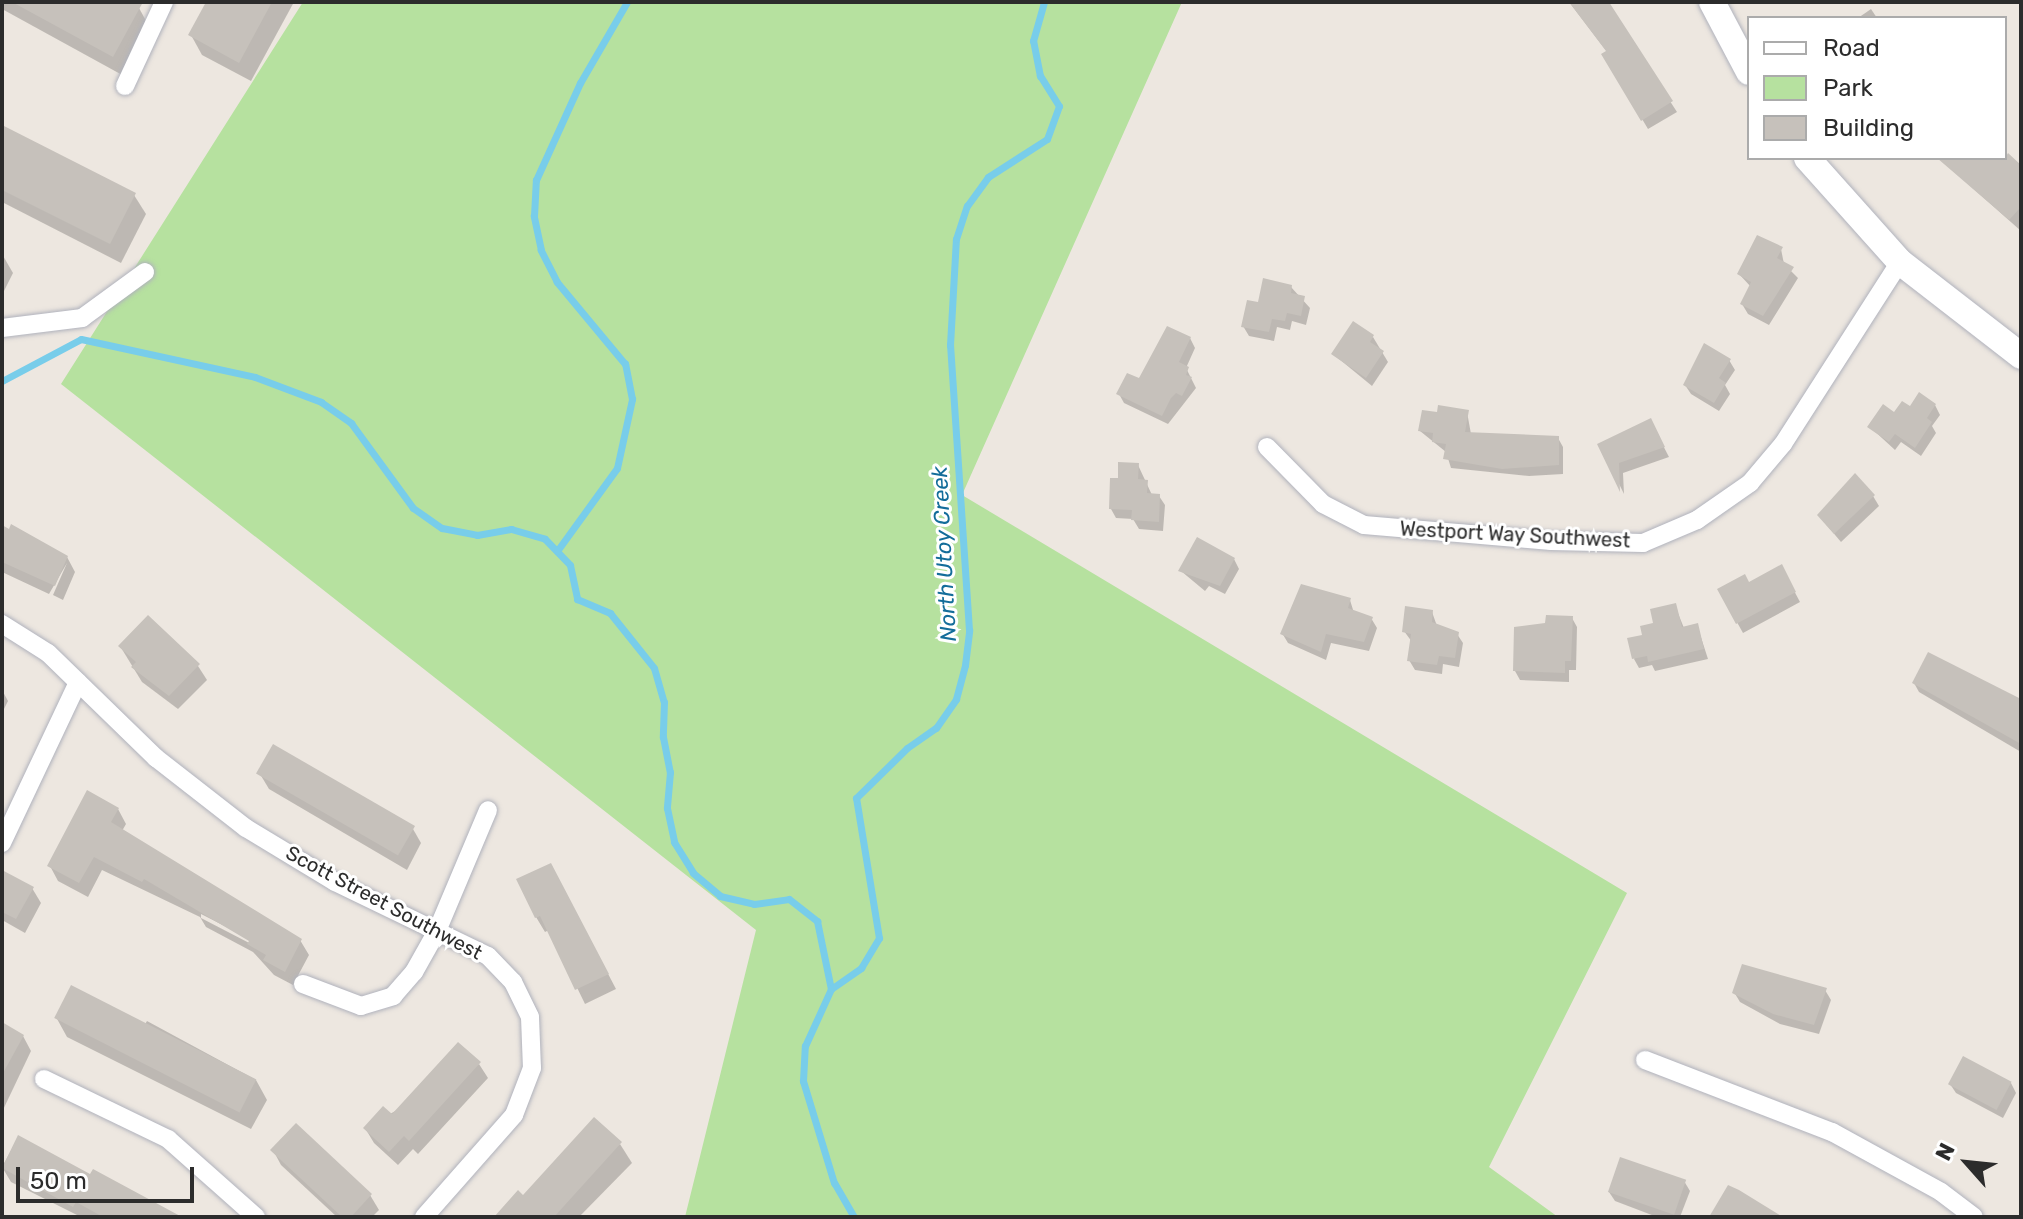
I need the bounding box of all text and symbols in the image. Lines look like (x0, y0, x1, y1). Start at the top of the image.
legend (1747, 16, 2007, 160)
text: Road (1823, 34, 1880, 62)
text: Park (1823, 74, 1873, 102)
text: Building (1823, 114, 1914, 142)
water label: North Utoy Creek (926, 465, 962, 643)
street label: Westport Way Southwest (1399, 517, 1631, 553)
street label: Scott Street Southwest (282, 841, 486, 965)
north arrow (1927, 1123, 2007, 1203)
text: N (1930, 1139, 1961, 1165)
scale bar (20, 1151, 198, 1201)
text: 50 m (30, 1167, 87, 1195)

